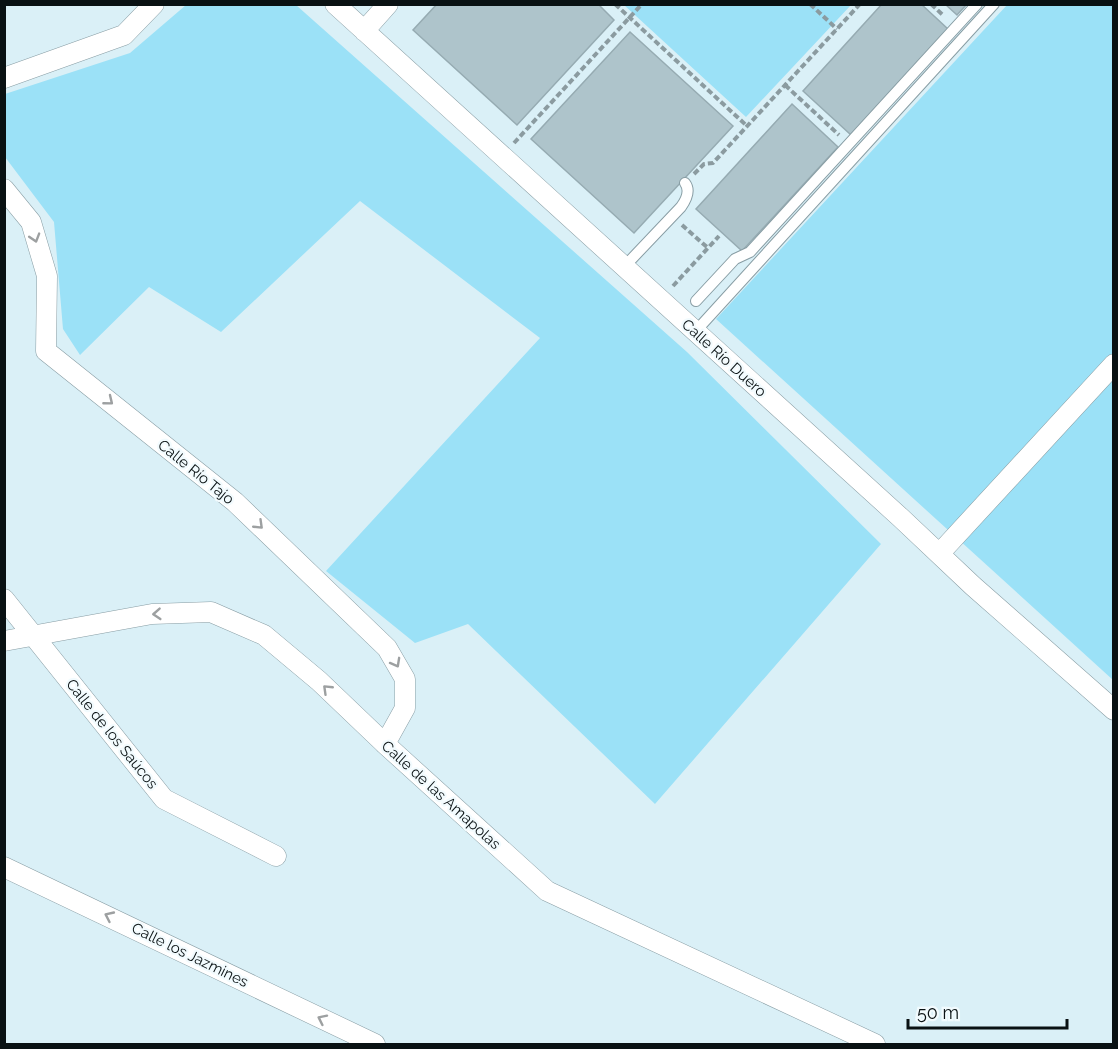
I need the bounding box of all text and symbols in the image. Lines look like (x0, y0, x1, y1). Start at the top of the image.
one-way arrow (28, 232, 41, 243)
street label: Calle Río Duero (678, 315, 770, 401)
one-way arrow (102, 394, 113, 405)
street label: Calle Río Tajo (154, 436, 238, 508)
one-way arrow (251, 518, 262, 529)
one-way arrow (152, 607, 161, 620)
one-way arrow (389, 657, 400, 667)
street label: Calle de los Saúcos (62, 676, 162, 792)
one-way arrow (324, 685, 334, 696)
street label: Calle de las Amapolas (378, 737, 504, 853)
one-way arrow (104, 911, 115, 923)
street label: Calle los Jazmines (129, 919, 251, 991)
scale bar (908, 992, 1067, 1030)
text: 50 m (917, 1002, 959, 1023)
one-way arrow (318, 1015, 329, 1026)

